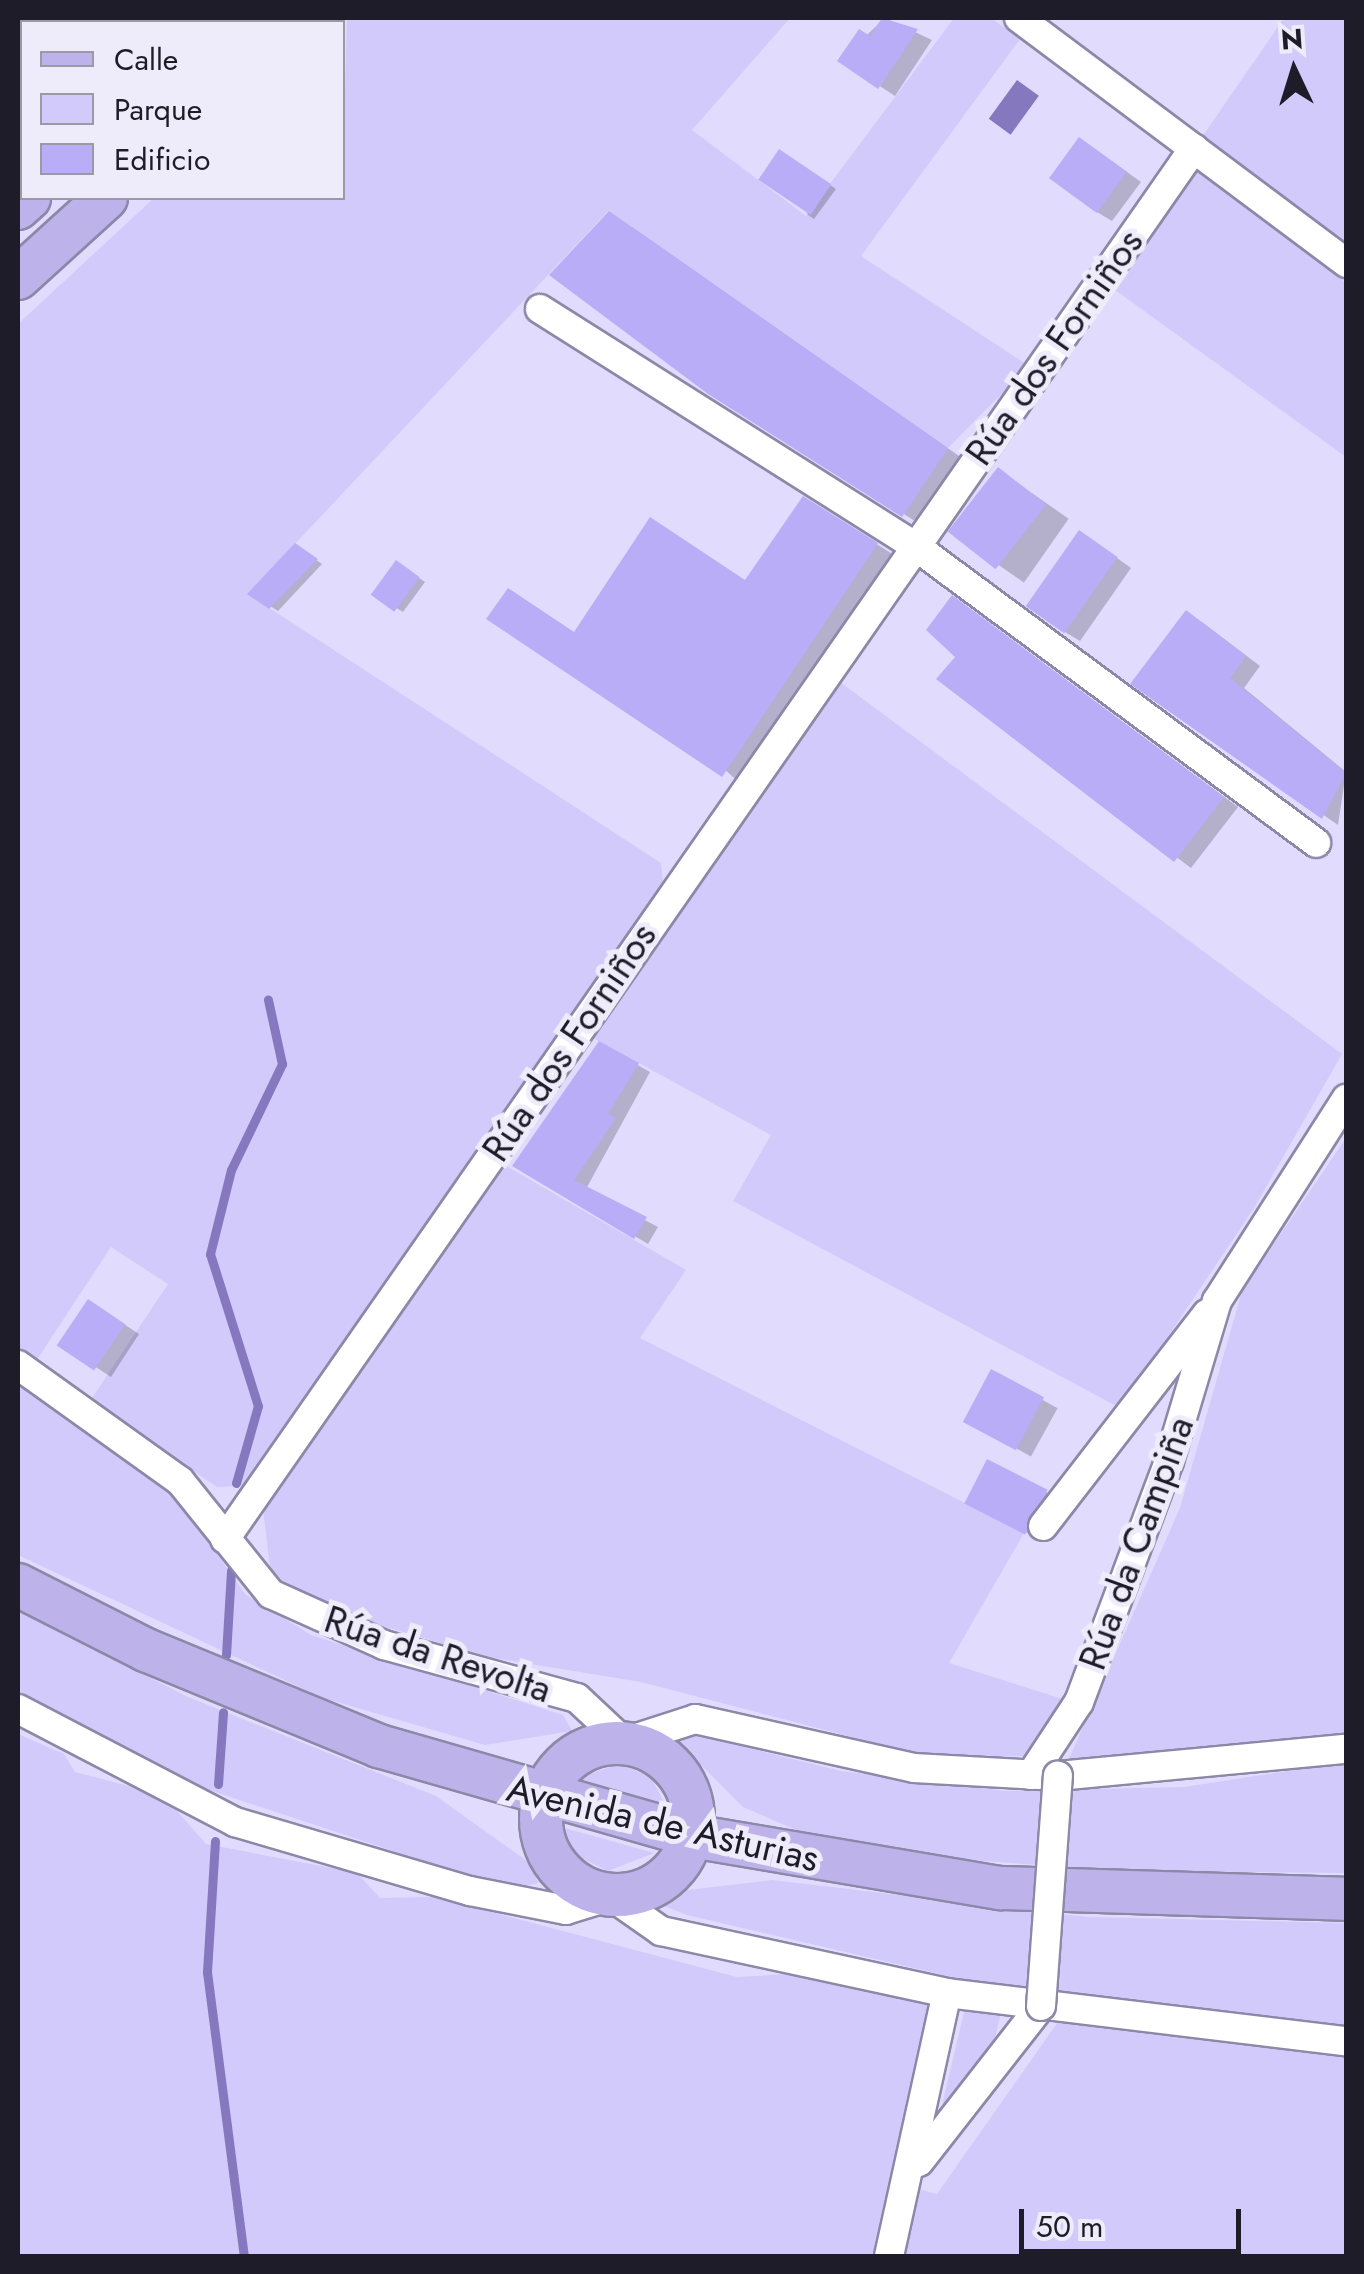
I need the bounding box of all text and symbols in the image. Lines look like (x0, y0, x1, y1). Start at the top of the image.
text: N (1279, 18, 1304, 61)
legend (20, 20, 345, 200)
north arrow (1244, 20, 1344, 120)
text: Calle (114, 38, 178, 81)
text: Parque (114, 88, 202, 131)
text: Edificio (114, 138, 210, 181)
street label: Rúa dos Forniños (956, 220, 1152, 474)
street label: Rúa dos Forniños (473, 914, 665, 1170)
street label: Rúa da Campiña (1069, 1410, 1203, 1676)
street label: Rúa da Revolta (319, 1596, 557, 1712)
street label: Avenida de Asturias (503, 1765, 823, 1881)
scale bar (1024, 2189, 1246, 2251)
text: 50 m (1036, 2205, 1103, 2248)

